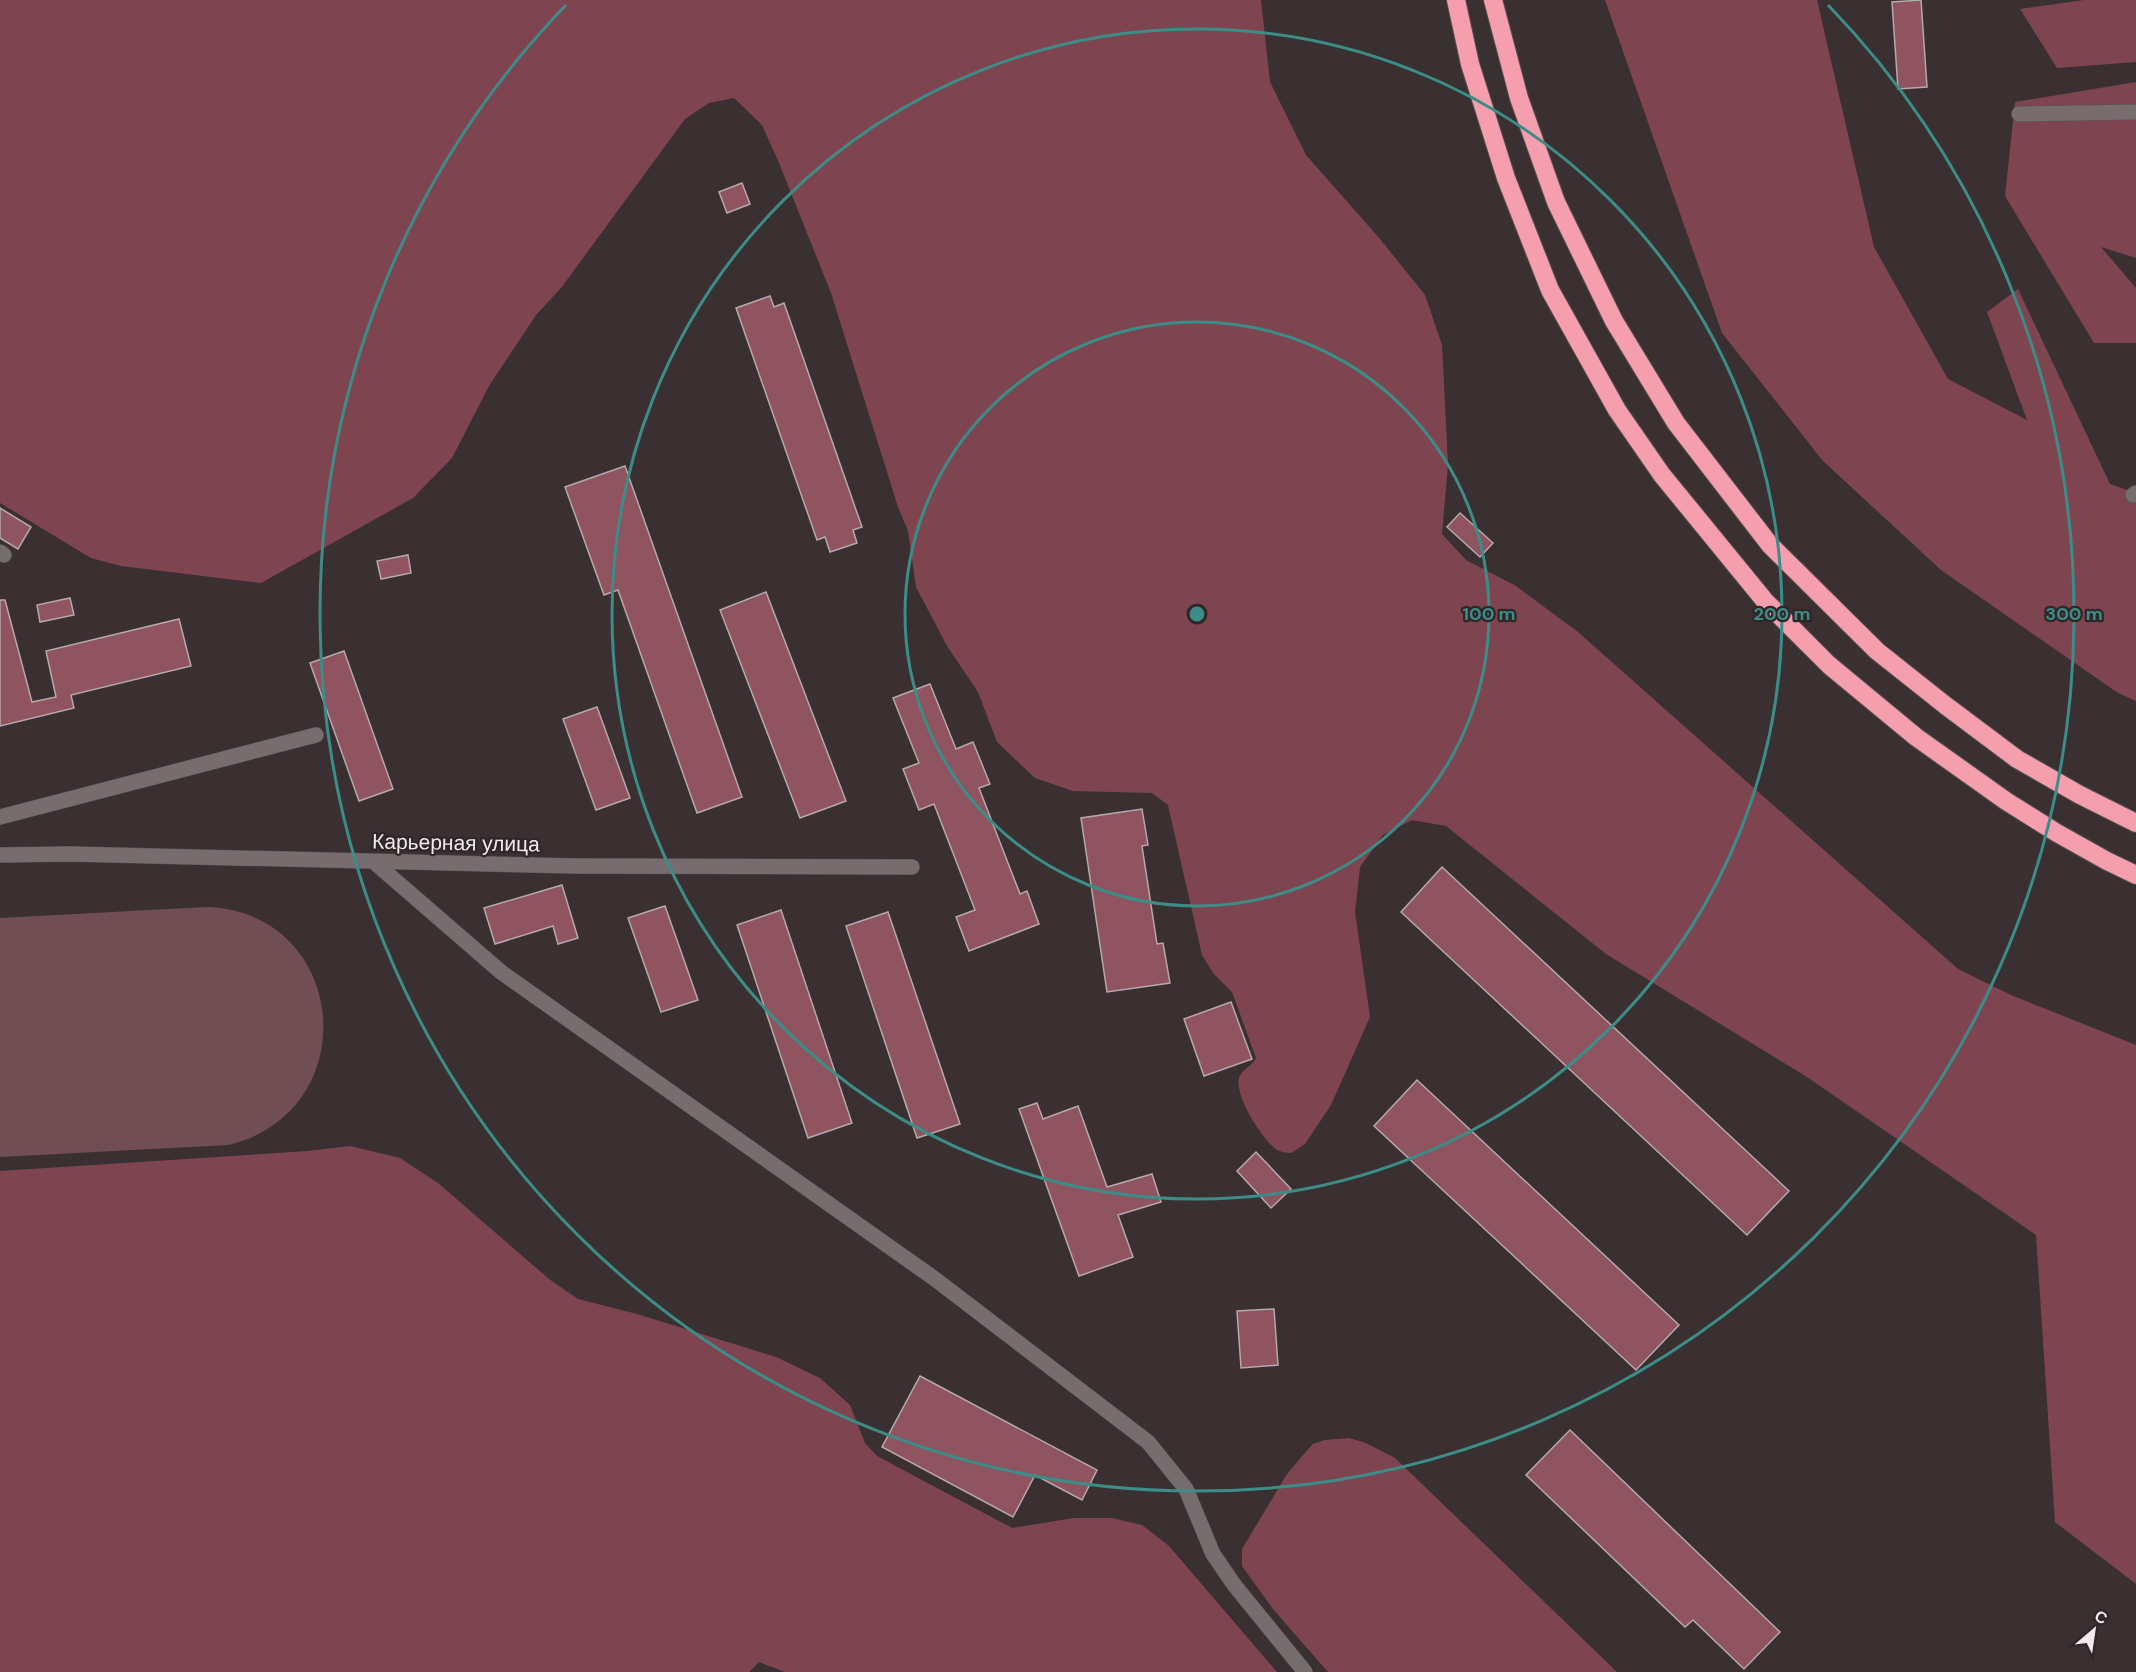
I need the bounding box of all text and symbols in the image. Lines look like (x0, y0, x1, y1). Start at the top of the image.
text: 100 m (1462, 602, 1516, 626)
text: 200 m (1754, 602, 1810, 626)
text: 300 m (2045, 602, 2103, 626)
centre of rings (1187, 604, 1207, 624)
street label: Карьерная улица (372, 828, 540, 858)
north arrow (2064, 1600, 2124, 1660)
text: С (2091, 1605, 2112, 1630)

